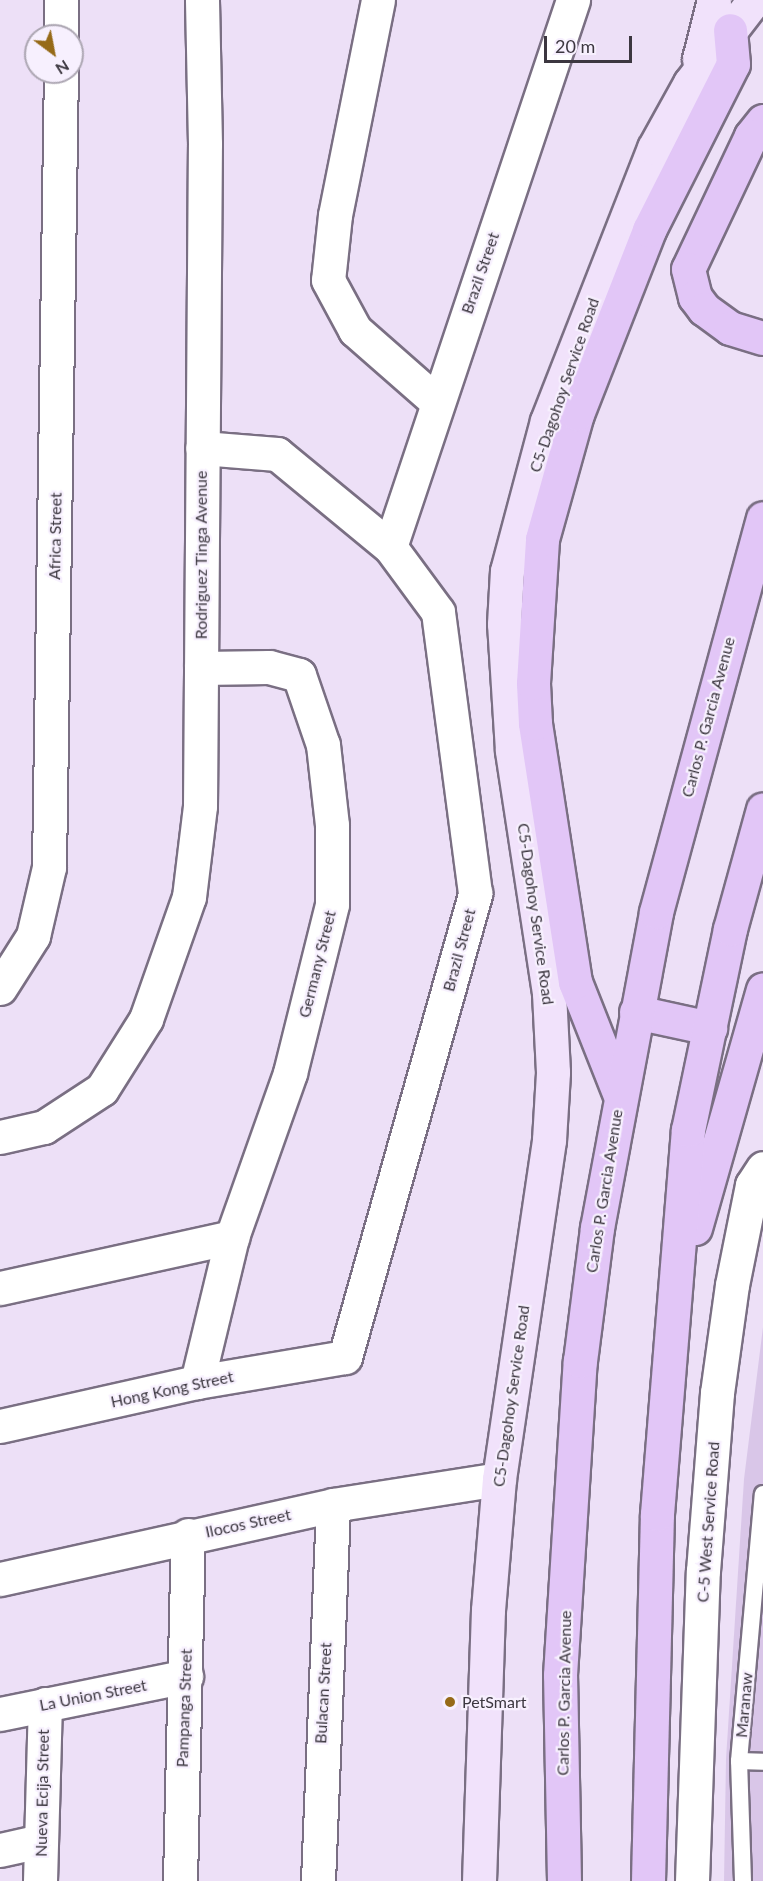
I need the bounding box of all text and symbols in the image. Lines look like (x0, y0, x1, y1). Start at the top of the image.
north arrow (24, 24, 84, 84)
scale bar (547, 24, 636, 62)
text: 20 m (555, 35, 595, 57)
text: N (52, 57, 73, 79)
street label: Brazil Street (457, 230, 503, 316)
street label: C5-Dagohoy Service Road (525, 295, 603, 475)
street label: Rodriguez Tinga Avenue (191, 470, 211, 640)
street label: Africa Street (45, 492, 65, 580)
street label: Carlos P. Garcia Avenue (677, 634, 739, 800)
street label: C5-Dagohoy Service Road (514, 822, 558, 1006)
street label: Brazil Street (439, 907, 479, 993)
street label: Germany Street (294, 908, 340, 1020)
street label: Carlos P. Garcia Avenue (582, 1108, 626, 1274)
street label: C5-Dagohoy Service Road (489, 1304, 533, 1488)
street label: Hong Kong Street (109, 1367, 235, 1411)
street label: C-5 West Service Road (693, 1441, 723, 1603)
street label: Ilocos Street (203, 1505, 293, 1541)
street label: Carlos P. Garcia Avenue (553, 1610, 575, 1776)
street label: Bulacan Street (311, 1642, 335, 1744)
street label: Pampanga Street (172, 1648, 196, 1768)
street label: Maranaw (732, 1671, 756, 1739)
street label: La Union Street (38, 1675, 148, 1715)
place label: PetSmart (462, 1692, 526, 1712)
marker: PetSmart (443, 1695, 457, 1709)
street label: Nueva Ecija Street (31, 1729, 53, 1857)

